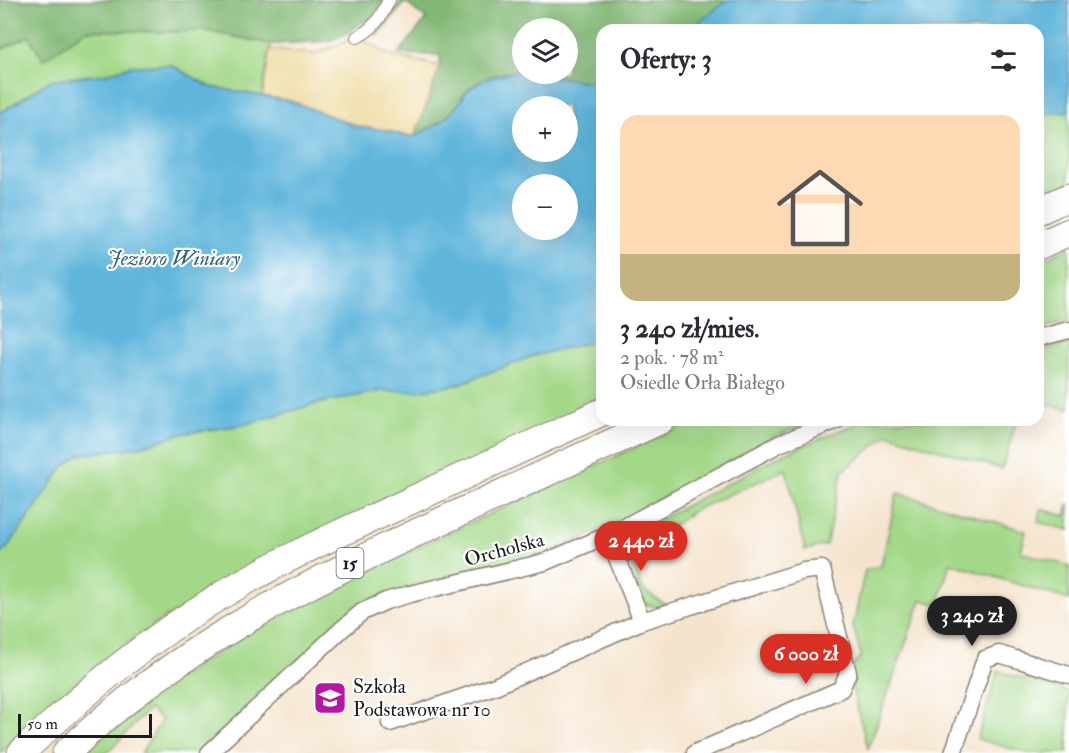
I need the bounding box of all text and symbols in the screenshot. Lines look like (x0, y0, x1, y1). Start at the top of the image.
map controls (512, 18, 578, 240)
button: layers (512, 18, 578, 84)
text: Oferty: 3 (620, 44, 712, 76)
icon: filters (987, 44, 1020, 77)
button: + (512, 96, 578, 162)
icon: home (766, 154, 874, 262)
button: − (512, 174, 578, 240)
water label: Jezioro Winiary (108, 245, 241, 272)
text: 3 240 zł/mies. (620, 313, 759, 345)
text: 2 pok. · 78 m² (620, 345, 724, 370)
text: Osiedle Orła Białego (620, 370, 785, 395)
pin: 2 440 zł (579, 521, 703, 572)
street label: Orcholska (462, 527, 547, 572)
text: 2 440 zł (608, 528, 674, 553)
road number: 15 (336, 548, 364, 578)
pin: 3 240 zł (910, 596, 1034, 647)
text: 3 240 zł (941, 603, 1003, 628)
pin: 6 000 zł (744, 634, 868, 685)
text: 6 000 zł (774, 641, 838, 666)
place label: Szkoła Podstawowa nr 10 (353, 674, 491, 722)
school or university icon: Szkoła Podstawowa nr 10 (312, 680, 348, 716)
scale bar (18, 711, 152, 738)
text: 50 m (27, 714, 58, 734)

